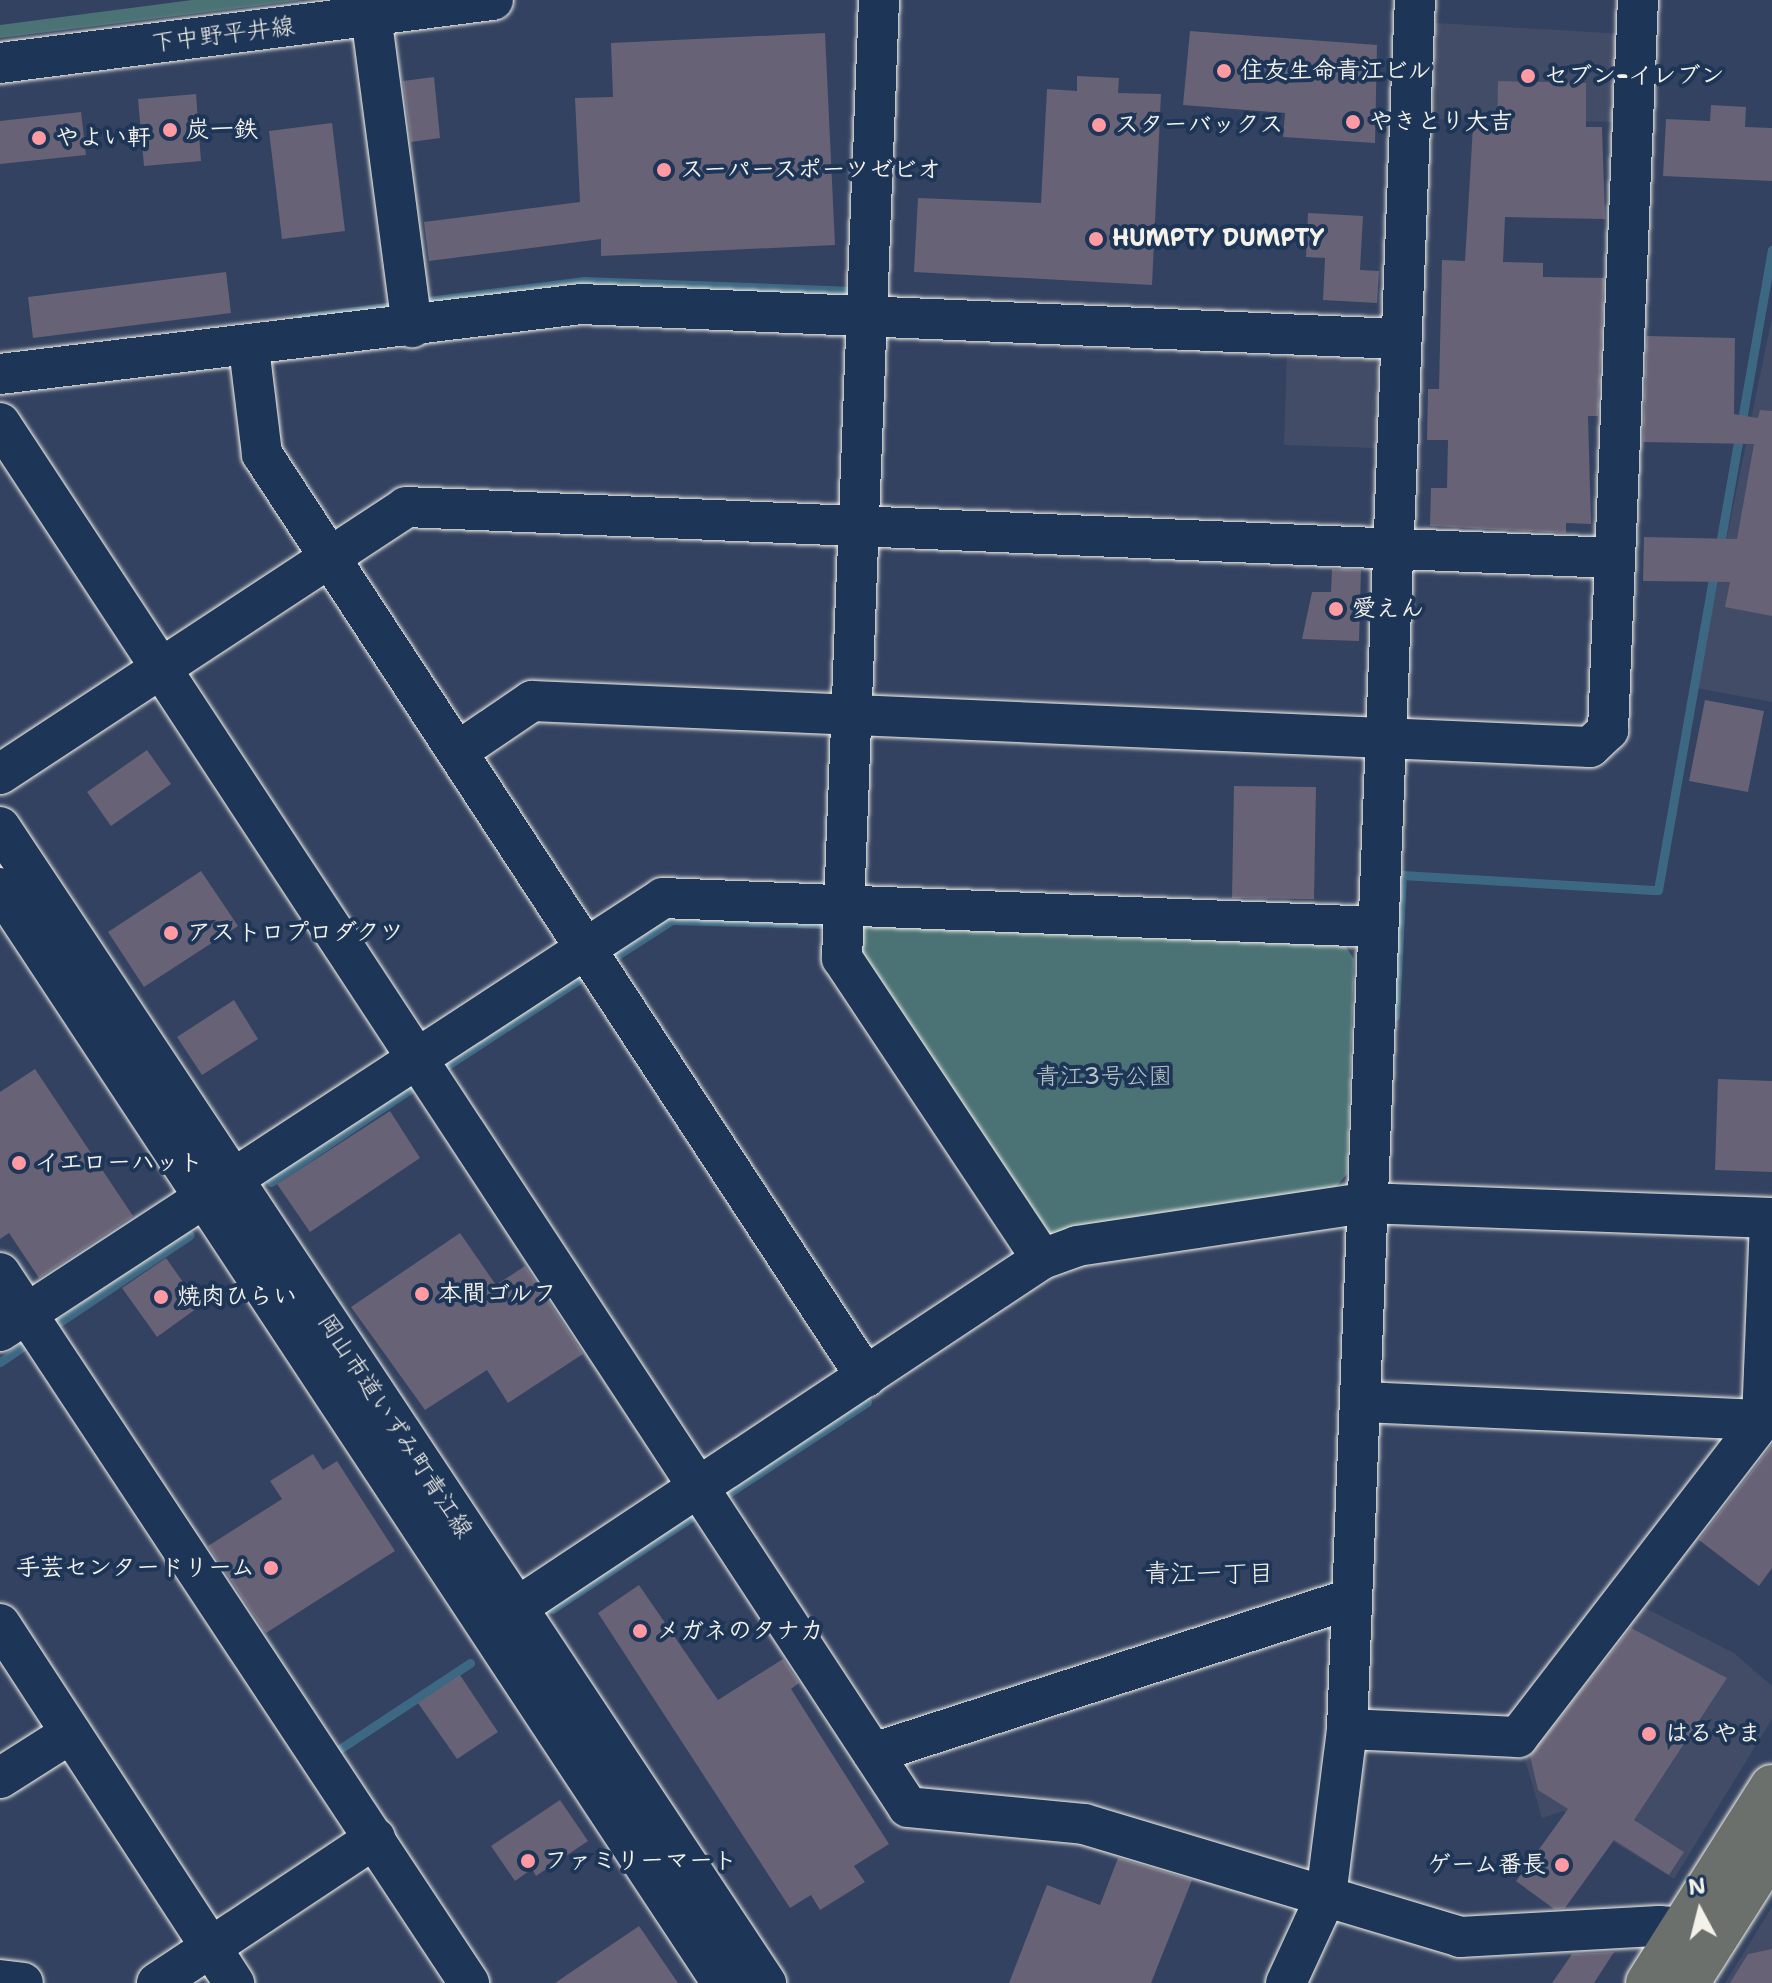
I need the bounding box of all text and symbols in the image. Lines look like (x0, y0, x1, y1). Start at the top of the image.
street label: 下中野平井線 (150, 12, 296, 58)
place label: 住友生命青江ビル (1240, 57, 1432, 85)
marker: 住友生命青江ビル (1215, 62, 1233, 80)
place label: セブン-イレブン (1544, 62, 1724, 90)
marker: セブン-イレブン (1519, 67, 1537, 85)
place label: やきとり大吉 (1369, 108, 1513, 136)
place label: スターバックス (1115, 111, 1283, 139)
marker: やきとり大吉 (1344, 113, 1362, 131)
place label: 炭一鉄 (186, 116, 258, 144)
marker: スターバックス (1090, 116, 1108, 134)
marker: 炭一鉄 (161, 121, 179, 139)
place label: やよい軒 (55, 124, 151, 152)
marker: やよい軒 (30, 129, 48, 147)
place label: スーパースポーツゼビオ (680, 156, 943, 184)
marker: スーパースポーツゼビオ (655, 161, 673, 179)
place label: HUMPTY DUMPTY (1112, 225, 1324, 253)
marker: HUMPTY DUMPTY (1087, 230, 1105, 248)
place label: 愛えん (1352, 595, 1424, 623)
marker: 愛えん (1327, 600, 1345, 618)
place label: アストロプロダクツ (187, 919, 403, 947)
marker: アストロプロダクツ (162, 924, 180, 942)
park label: 青江3号公園 (1036, 1063, 1172, 1091)
place label: イエローハット (35, 1149, 203, 1177)
marker: イエローハット (10, 1154, 28, 1172)
place label: 本間ゴルフ (438, 1280, 558, 1308)
place label: 焼肉ひらい (177, 1283, 297, 1311)
marker: 本間ゴルフ (413, 1285, 431, 1303)
marker: 焼肉ひらい (152, 1288, 170, 1306)
street label: 岡山市道いずみ町青江線 (311, 1307, 479, 1545)
place label: 手芸センタードリーム (15, 1554, 255, 1582)
district label: 青江一丁目 (1144, 1557, 1274, 1589)
marker: 手芸センタードリーム (262, 1559, 280, 1577)
place label: メガネのタナカ (656, 1617, 824, 1645)
marker: メガネのタナカ (631, 1622, 649, 1640)
place label: はるやま (1665, 1720, 1761, 1748)
marker: はるやま (1640, 1725, 1658, 1743)
place label: ファミリーマート (544, 1847, 736, 1875)
place label: ゲーム番長 (1426, 1851, 1546, 1879)
marker: ファミリーマート (519, 1852, 537, 1870)
marker: ゲーム番長 (1553, 1856, 1571, 1874)
north arrow (1660, 1871, 1740, 1951)
text: N (1687, 1871, 1707, 1902)

